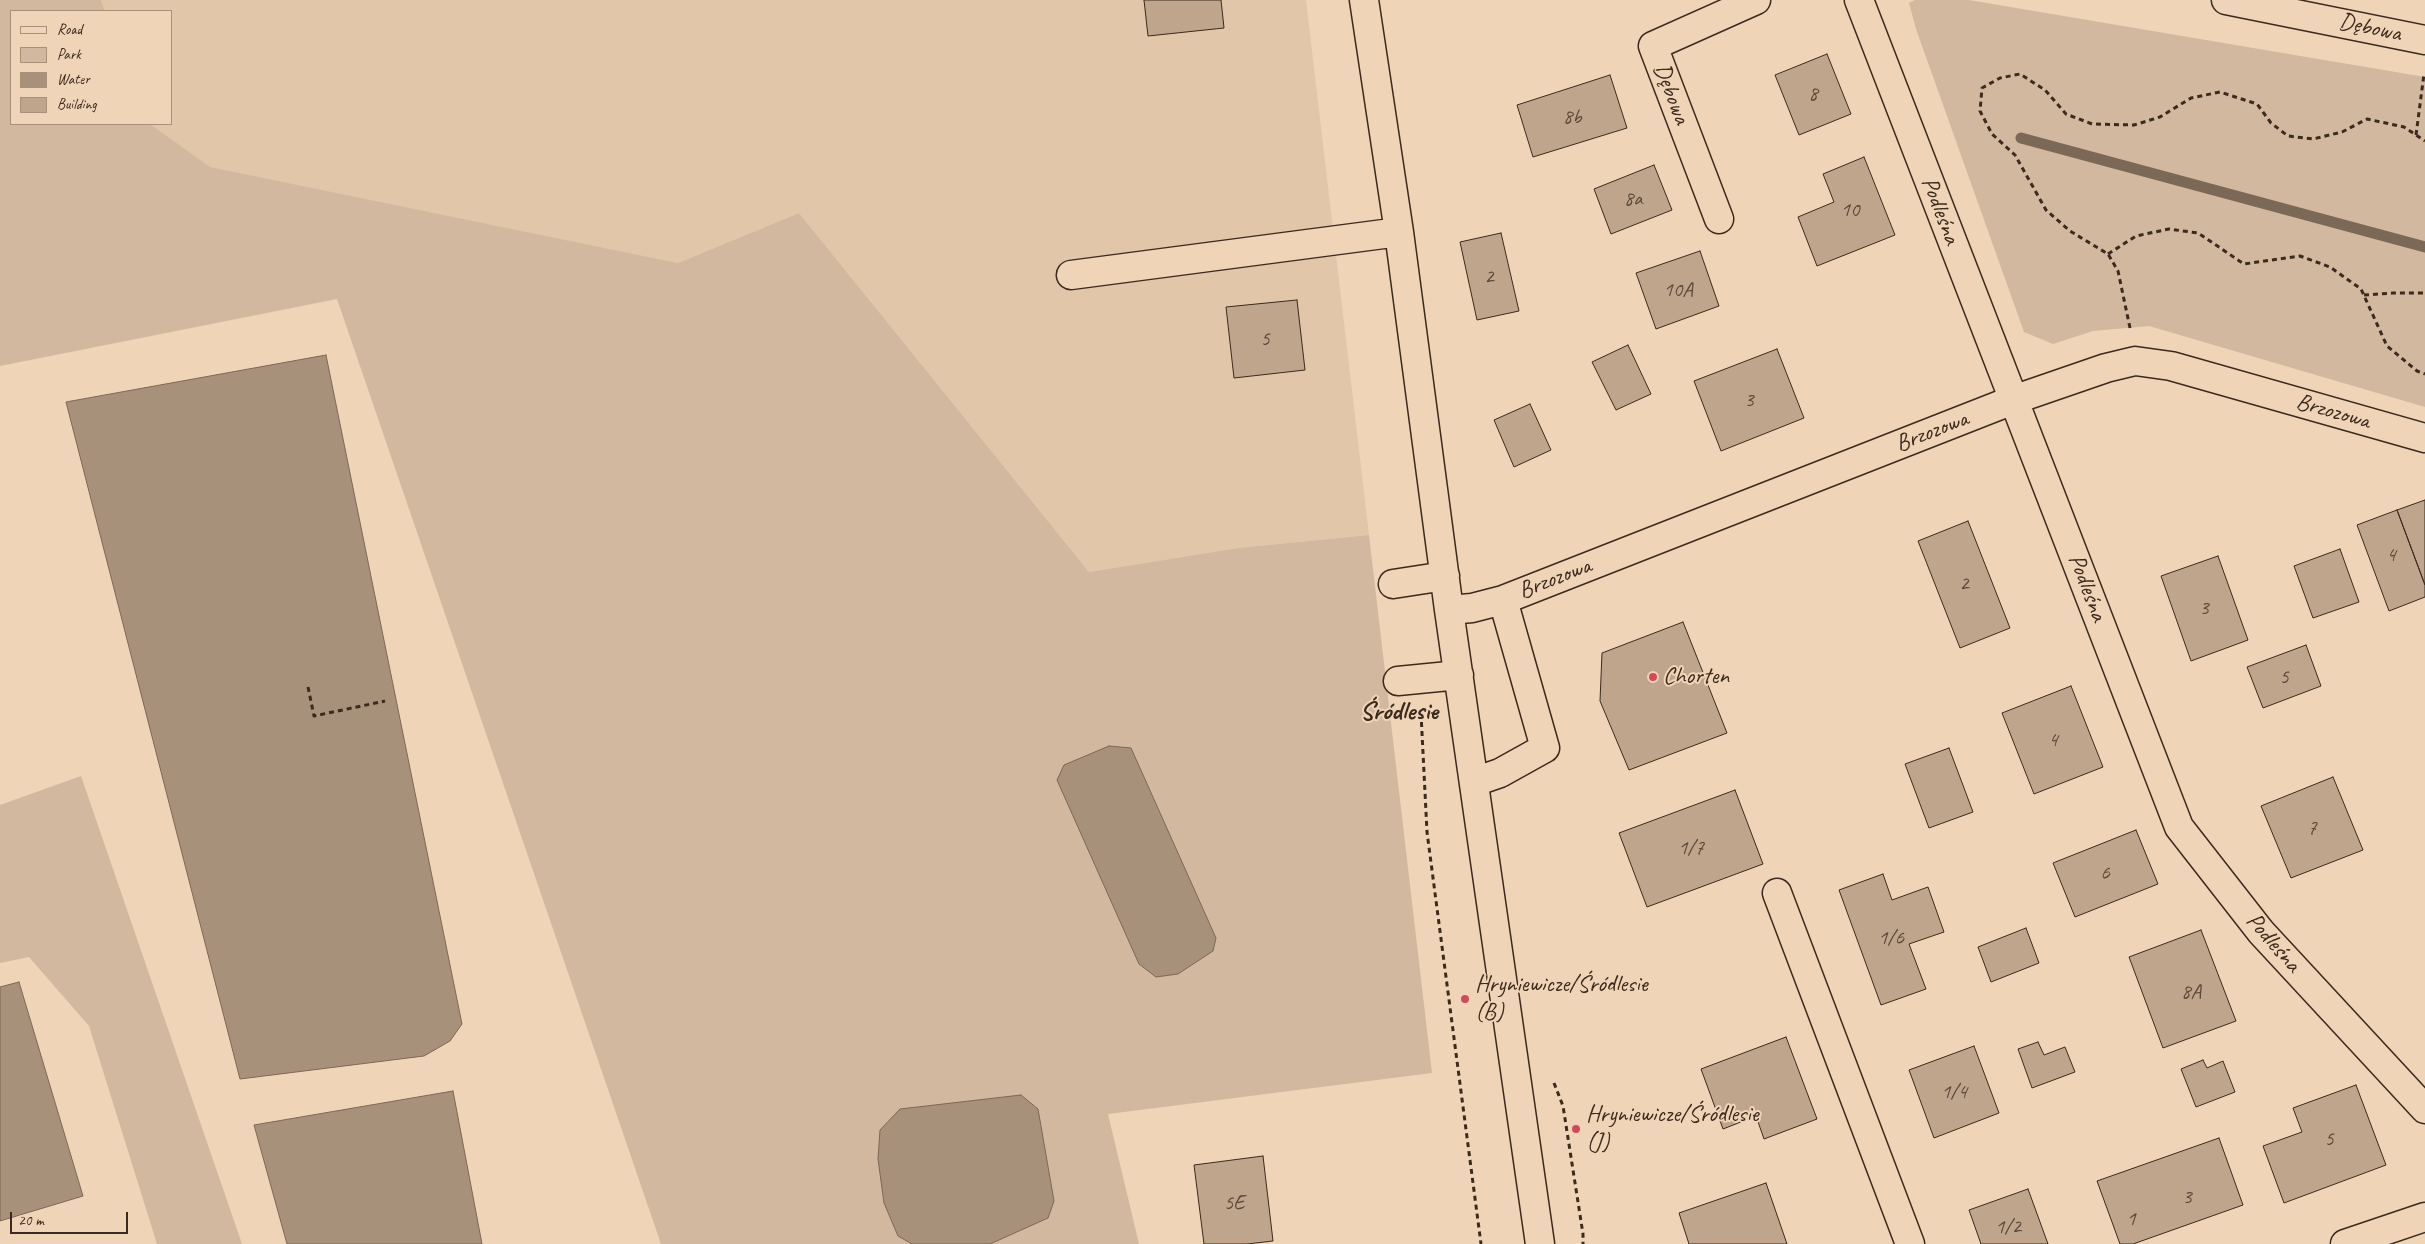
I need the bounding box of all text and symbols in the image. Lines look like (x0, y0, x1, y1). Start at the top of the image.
street label: Dębowa (2336, 7, 2404, 49)
legend (10, 10, 172, 125)
text: Road (57, 20, 82, 39)
text: Park (57, 45, 81, 64)
street label: Dębowa (1646, 60, 1696, 128)
text: Water (57, 70, 90, 89)
house number: 8 (1808, 81, 1818, 107)
text: Building (57, 95, 96, 114)
house number: 8b (1563, 104, 1581, 130)
street label: Podleśna (1914, 173, 1966, 249)
house number: 8a (1624, 186, 1642, 212)
house number: 10 (1841, 197, 1859, 223)
house number: 2 (1484, 264, 1494, 290)
house number: 10A (1663, 277, 1693, 303)
house number: 5 (1260, 326, 1270, 352)
house number: 3 (1744, 387, 1754, 413)
street label: Brzozowa (2293, 388, 2373, 436)
street label: Brzozowa (1892, 405, 1972, 459)
house number: 4 (2386, 542, 2396, 568)
street label: Podleśna (2061, 550, 2113, 626)
street label: Brzozowa (1515, 552, 1595, 606)
house number: 2 (1959, 571, 1969, 597)
house number: 3 (2199, 595, 2209, 621)
place label: Chorten (1663, 663, 1729, 691)
house number: 5 (2279, 664, 2289, 690)
marker: Chorten (1647, 671, 1659, 683)
district label: Śródlesie (1360, 696, 1438, 728)
house number: 4 (2048, 727, 2058, 753)
house number: 7 (2307, 815, 2317, 841)
house number: 1/7 (1678, 835, 1704, 861)
house number: 6 (2100, 860, 2110, 886)
street label: Podleśna (2239, 907, 2307, 979)
house number: 1/6 (1878, 925, 1904, 951)
place label: Hryniewicze/Śródlesie (B) (1475, 971, 1648, 1027)
house number: 8A (2181, 979, 2201, 1005)
marker: Hryniewicze/Śródlesie (B) (1459, 993, 1471, 1005)
house number: 1/4 (1941, 1079, 1967, 1105)
place label: Hryniewicze/Śródlesie (J) (1586, 1101, 1759, 1157)
marker: Hryniewicze/Śródlesie (J) (1570, 1123, 1582, 1135)
house number: 5 (2324, 1126, 2334, 1152)
house number: 3 (2182, 1184, 2192, 1210)
house number: 5E (1224, 1190, 1244, 1216)
scale bar (12, 1202, 130, 1234)
house number: 1 (2126, 1206, 2136, 1232)
text: 20 m (18, 1211, 44, 1230)
house number: 1/2 (1995, 1214, 2021, 1240)

